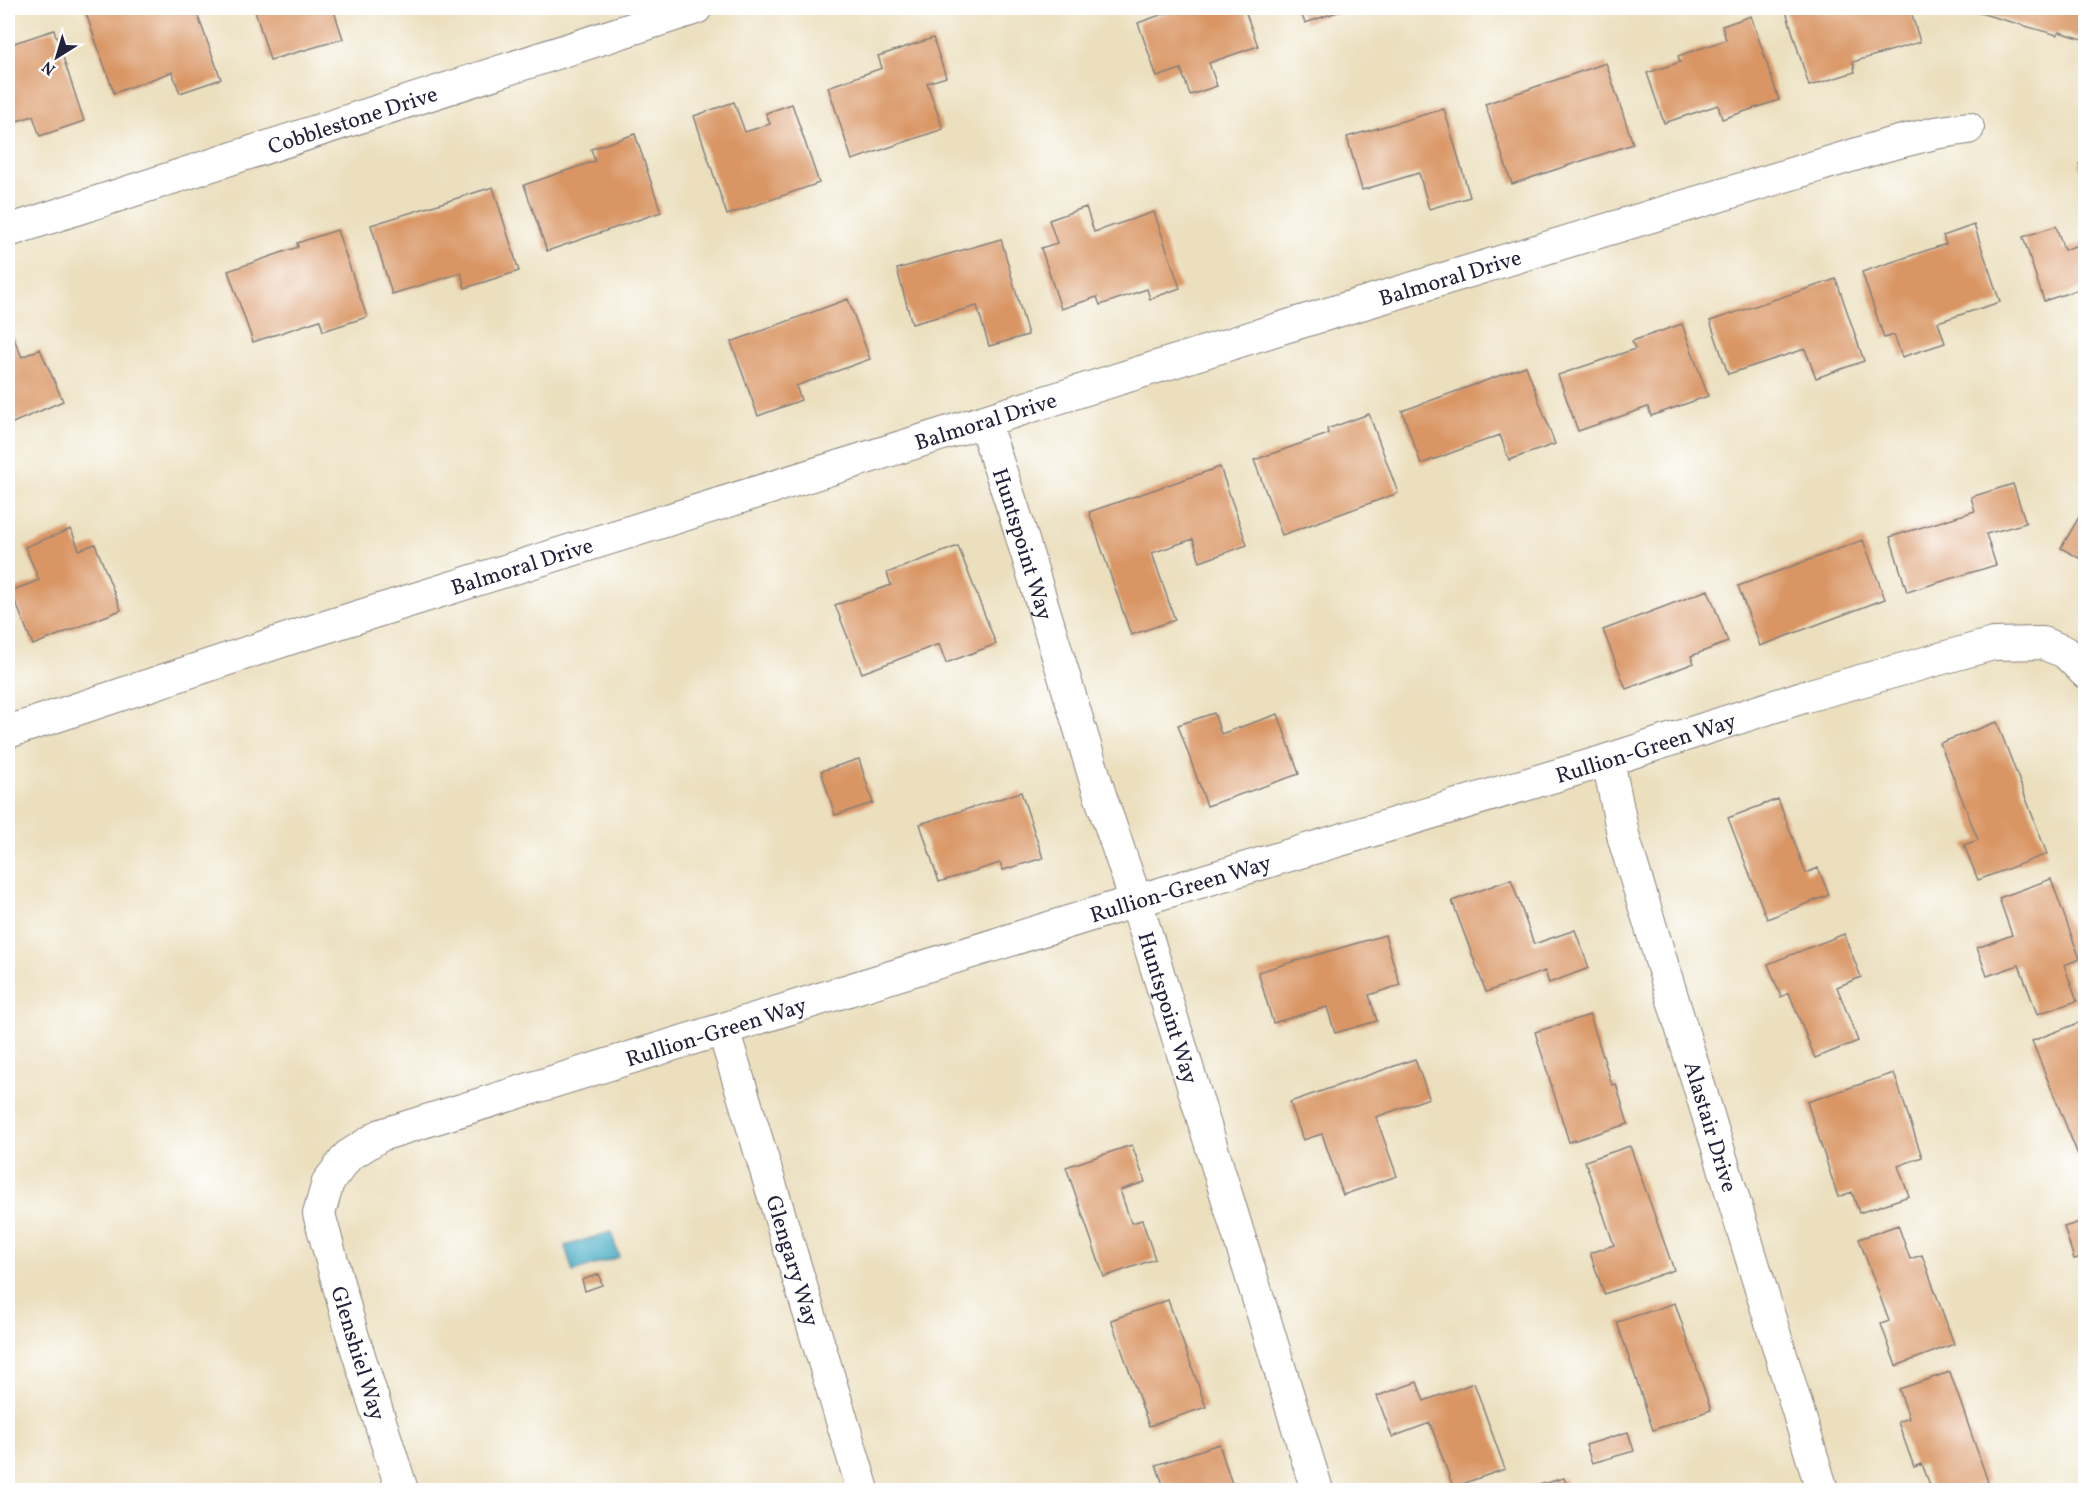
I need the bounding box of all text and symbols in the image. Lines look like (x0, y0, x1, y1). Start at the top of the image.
north arrow (27, 27, 87, 87)
text: N (38, 55, 60, 80)
street label: Cobblestone Drive (264, 80, 442, 164)
street label: Balmoral Drive (1376, 243, 1526, 316)
street label: Balmoral Drive (911, 386, 1061, 460)
street label: Huntspoint Way (983, 464, 1059, 624)
street label: Balmoral Drive (448, 531, 597, 605)
street label: Rullion-Green Way (1552, 707, 1741, 793)
street label: Rullion-Green Way (1087, 848, 1275, 932)
street label: Huntspoint Way (1128, 928, 1204, 1088)
street label: Rullion-Green Way (622, 991, 811, 1076)
street label: Alastair Drive (1675, 1058, 1744, 1196)
street label: Glengary Way (756, 1192, 825, 1331)
street label: Glenshiel Way (321, 1283, 392, 1425)

